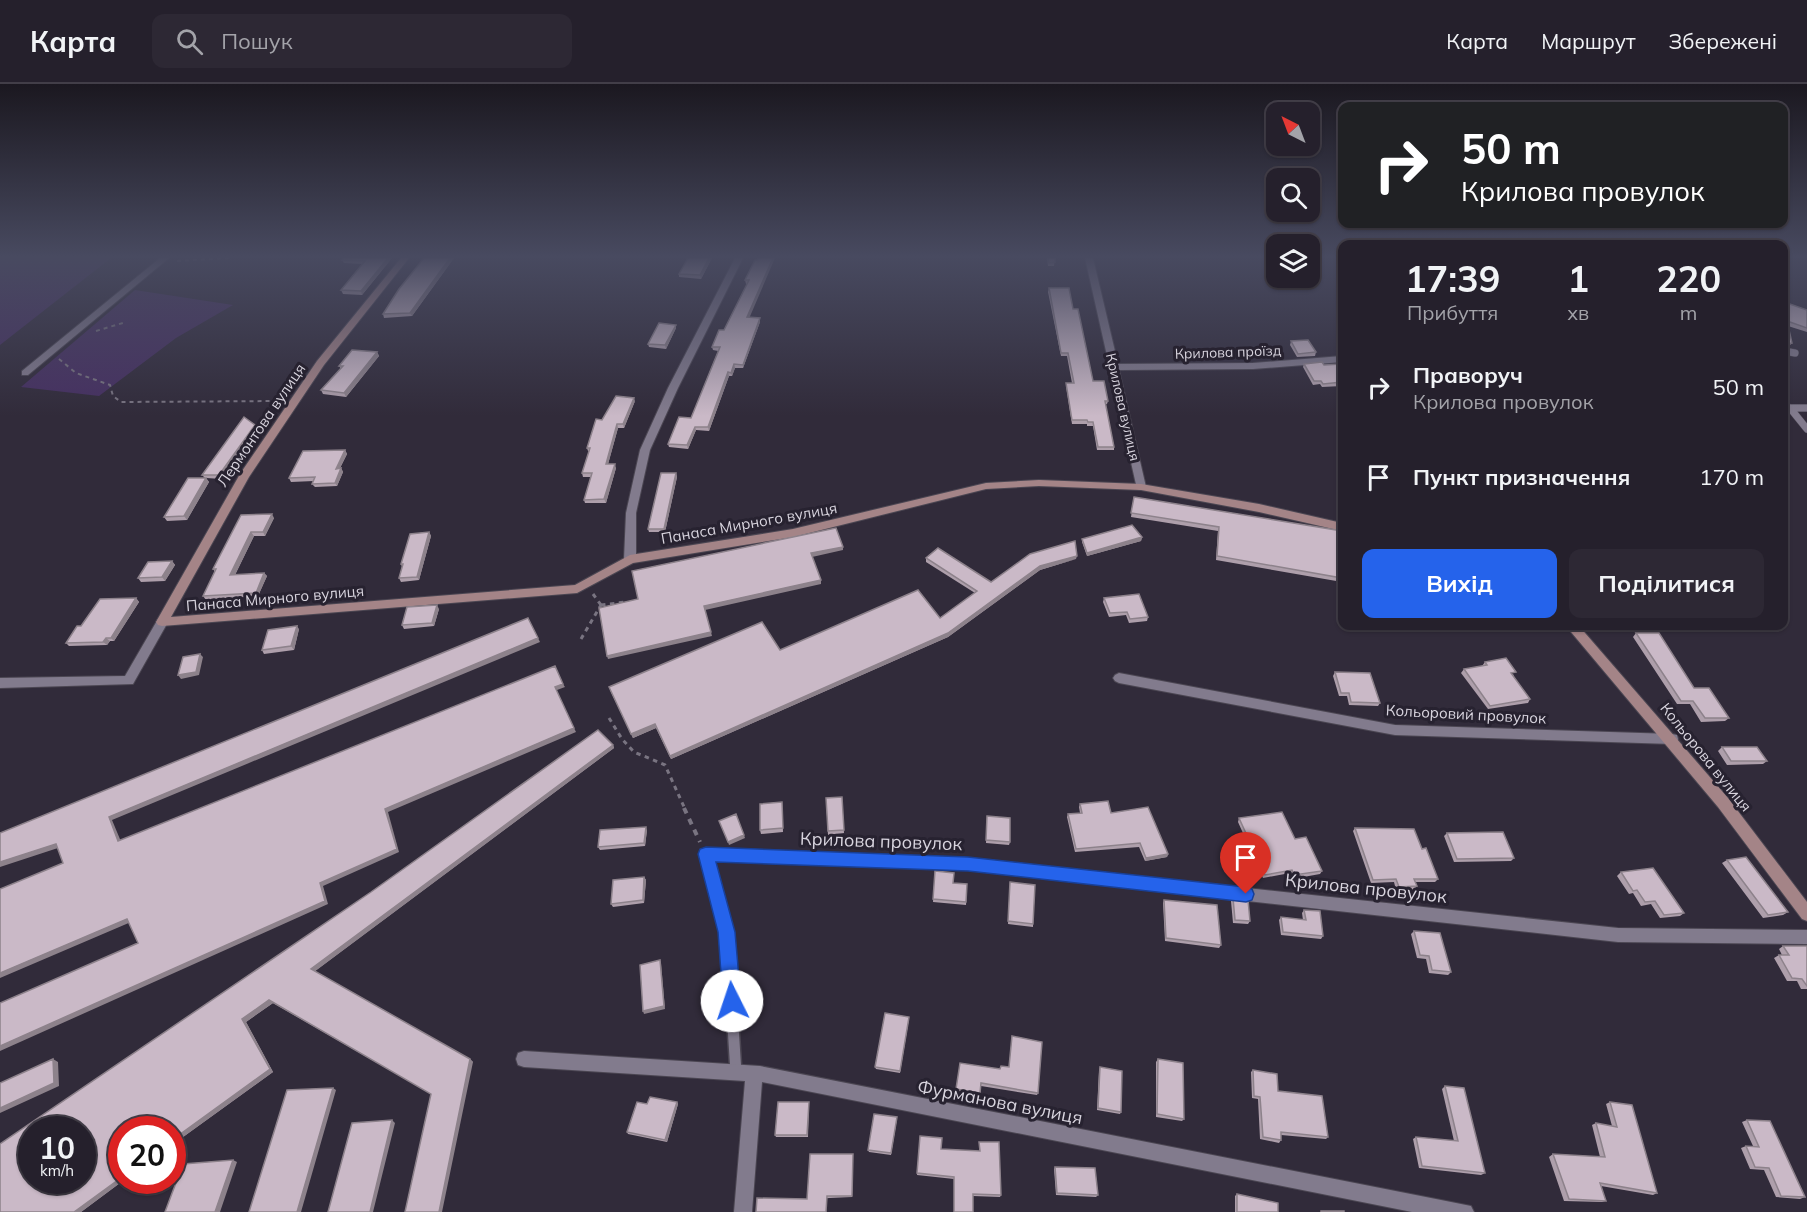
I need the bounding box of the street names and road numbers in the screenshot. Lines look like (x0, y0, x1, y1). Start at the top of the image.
street label: Крилова проїзд (1174, 341, 1282, 363)
street label: Крилова вулиця (1102, 351, 1144, 463)
street label: Лермонтова вулиця (213, 360, 309, 490)
street label: Панаса Мирного вулиця (659, 498, 839, 548)
street label: Панаса Мирного вулиця (185, 581, 365, 615)
street label: Кольорова вулиця (1656, 699, 1756, 815)
street label: Кольоровий провулок (1385, 700, 1548, 728)
street label: Крилова провулок (799, 827, 963, 855)
street label: Крилова провулок (1284, 868, 1448, 908)
street label: Фурманова вулиця (915, 1075, 1085, 1129)

